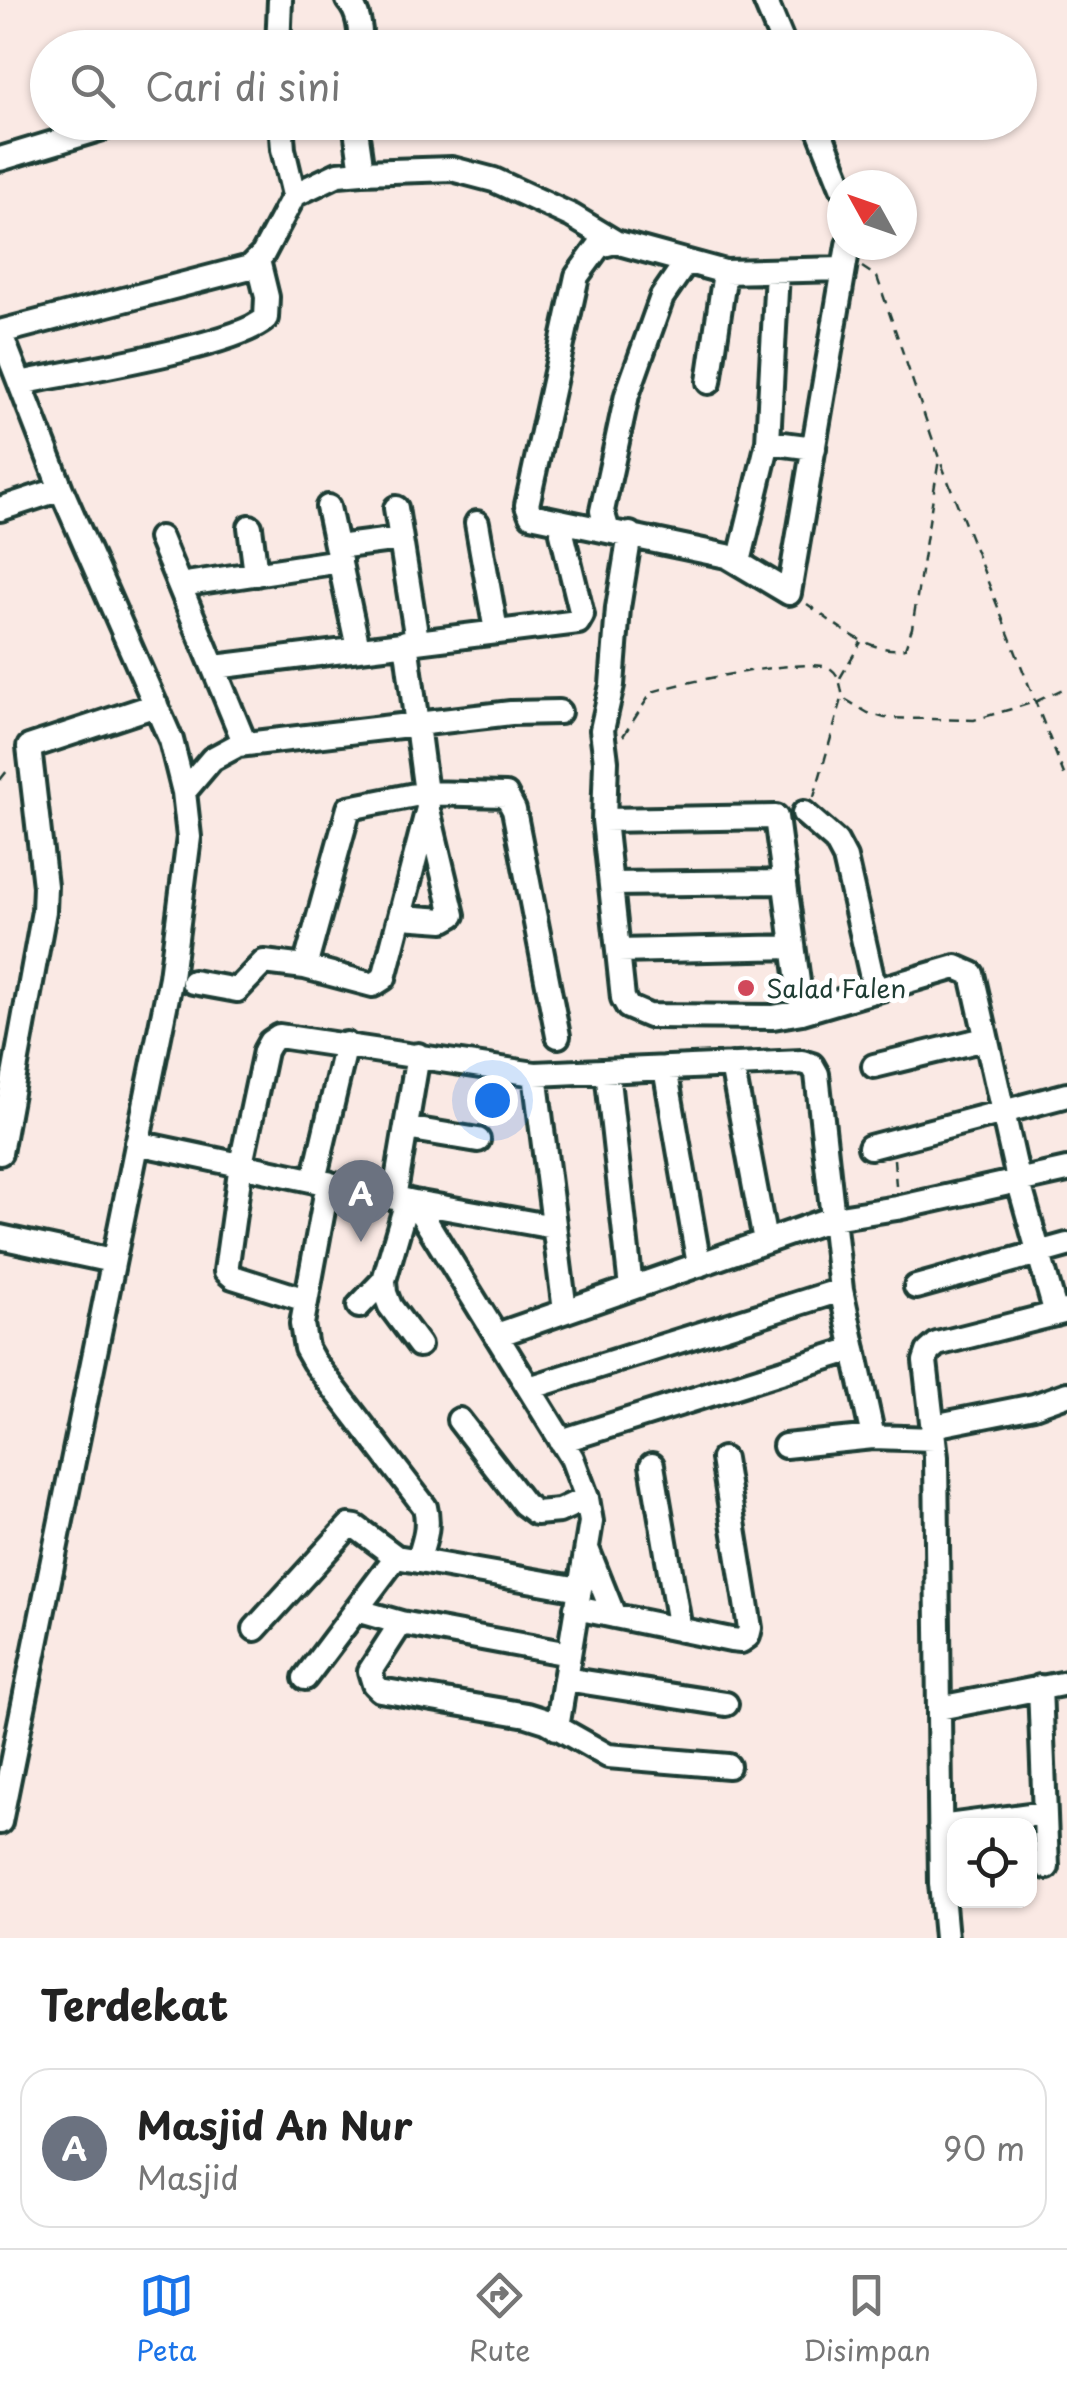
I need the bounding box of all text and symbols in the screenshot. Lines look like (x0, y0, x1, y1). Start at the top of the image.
search box (30, 30, 1037, 140)
text: Cari di sini (145, 57, 341, 114)
icon: search (65, 58, 120, 113)
north arrow (827, 170, 917, 260)
place label: Salad Falen (766, 969, 906, 1007)
marker: Salad Falen (735, 977, 757, 999)
your location (467, 1075, 518, 1126)
pin: A (328, 1160, 394, 1242)
map controls (947, 1818, 1037, 1908)
button: locate (947, 1818, 1037, 1908)
text: Terdekat (40, 1972, 228, 2035)
text: Masjid An Nur (137, 2096, 413, 2153)
text: A (62, 2124, 87, 2172)
text: 90 m (943, 2124, 1025, 2172)
text: Masjid (137, 2153, 239, 2201)
tab: Peta (136, 2268, 196, 2371)
tab: Rute (469, 2268, 531, 2371)
tab: Disimpan (803, 2268, 931, 2371)

